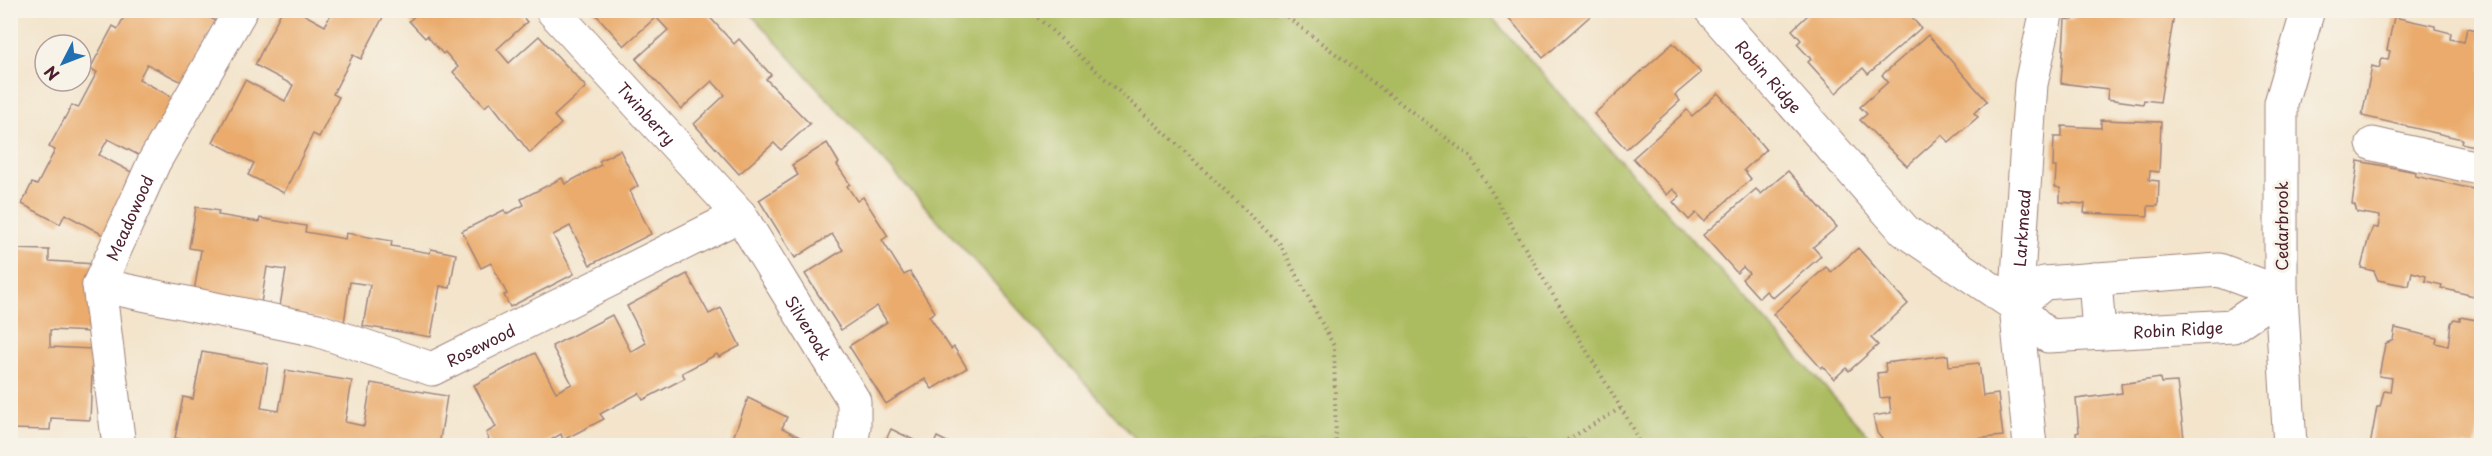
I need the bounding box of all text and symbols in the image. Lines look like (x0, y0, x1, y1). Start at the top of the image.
north arrow (33, 33, 93, 93)
street label: Robin Ridge (1730, 34, 1808, 118)
text: N (38, 61, 64, 86)
street label: Twinberry (612, 76, 682, 150)
street label: Meadowood (99, 171, 159, 264)
street label: Cedarbrook (2269, 181, 2293, 271)
street label: Larkmead (2007, 188, 2036, 267)
street label: Silveroak (780, 291, 838, 364)
street label: Robin Ridge (2132, 315, 2224, 343)
street label: Rosewood (442, 317, 519, 372)

